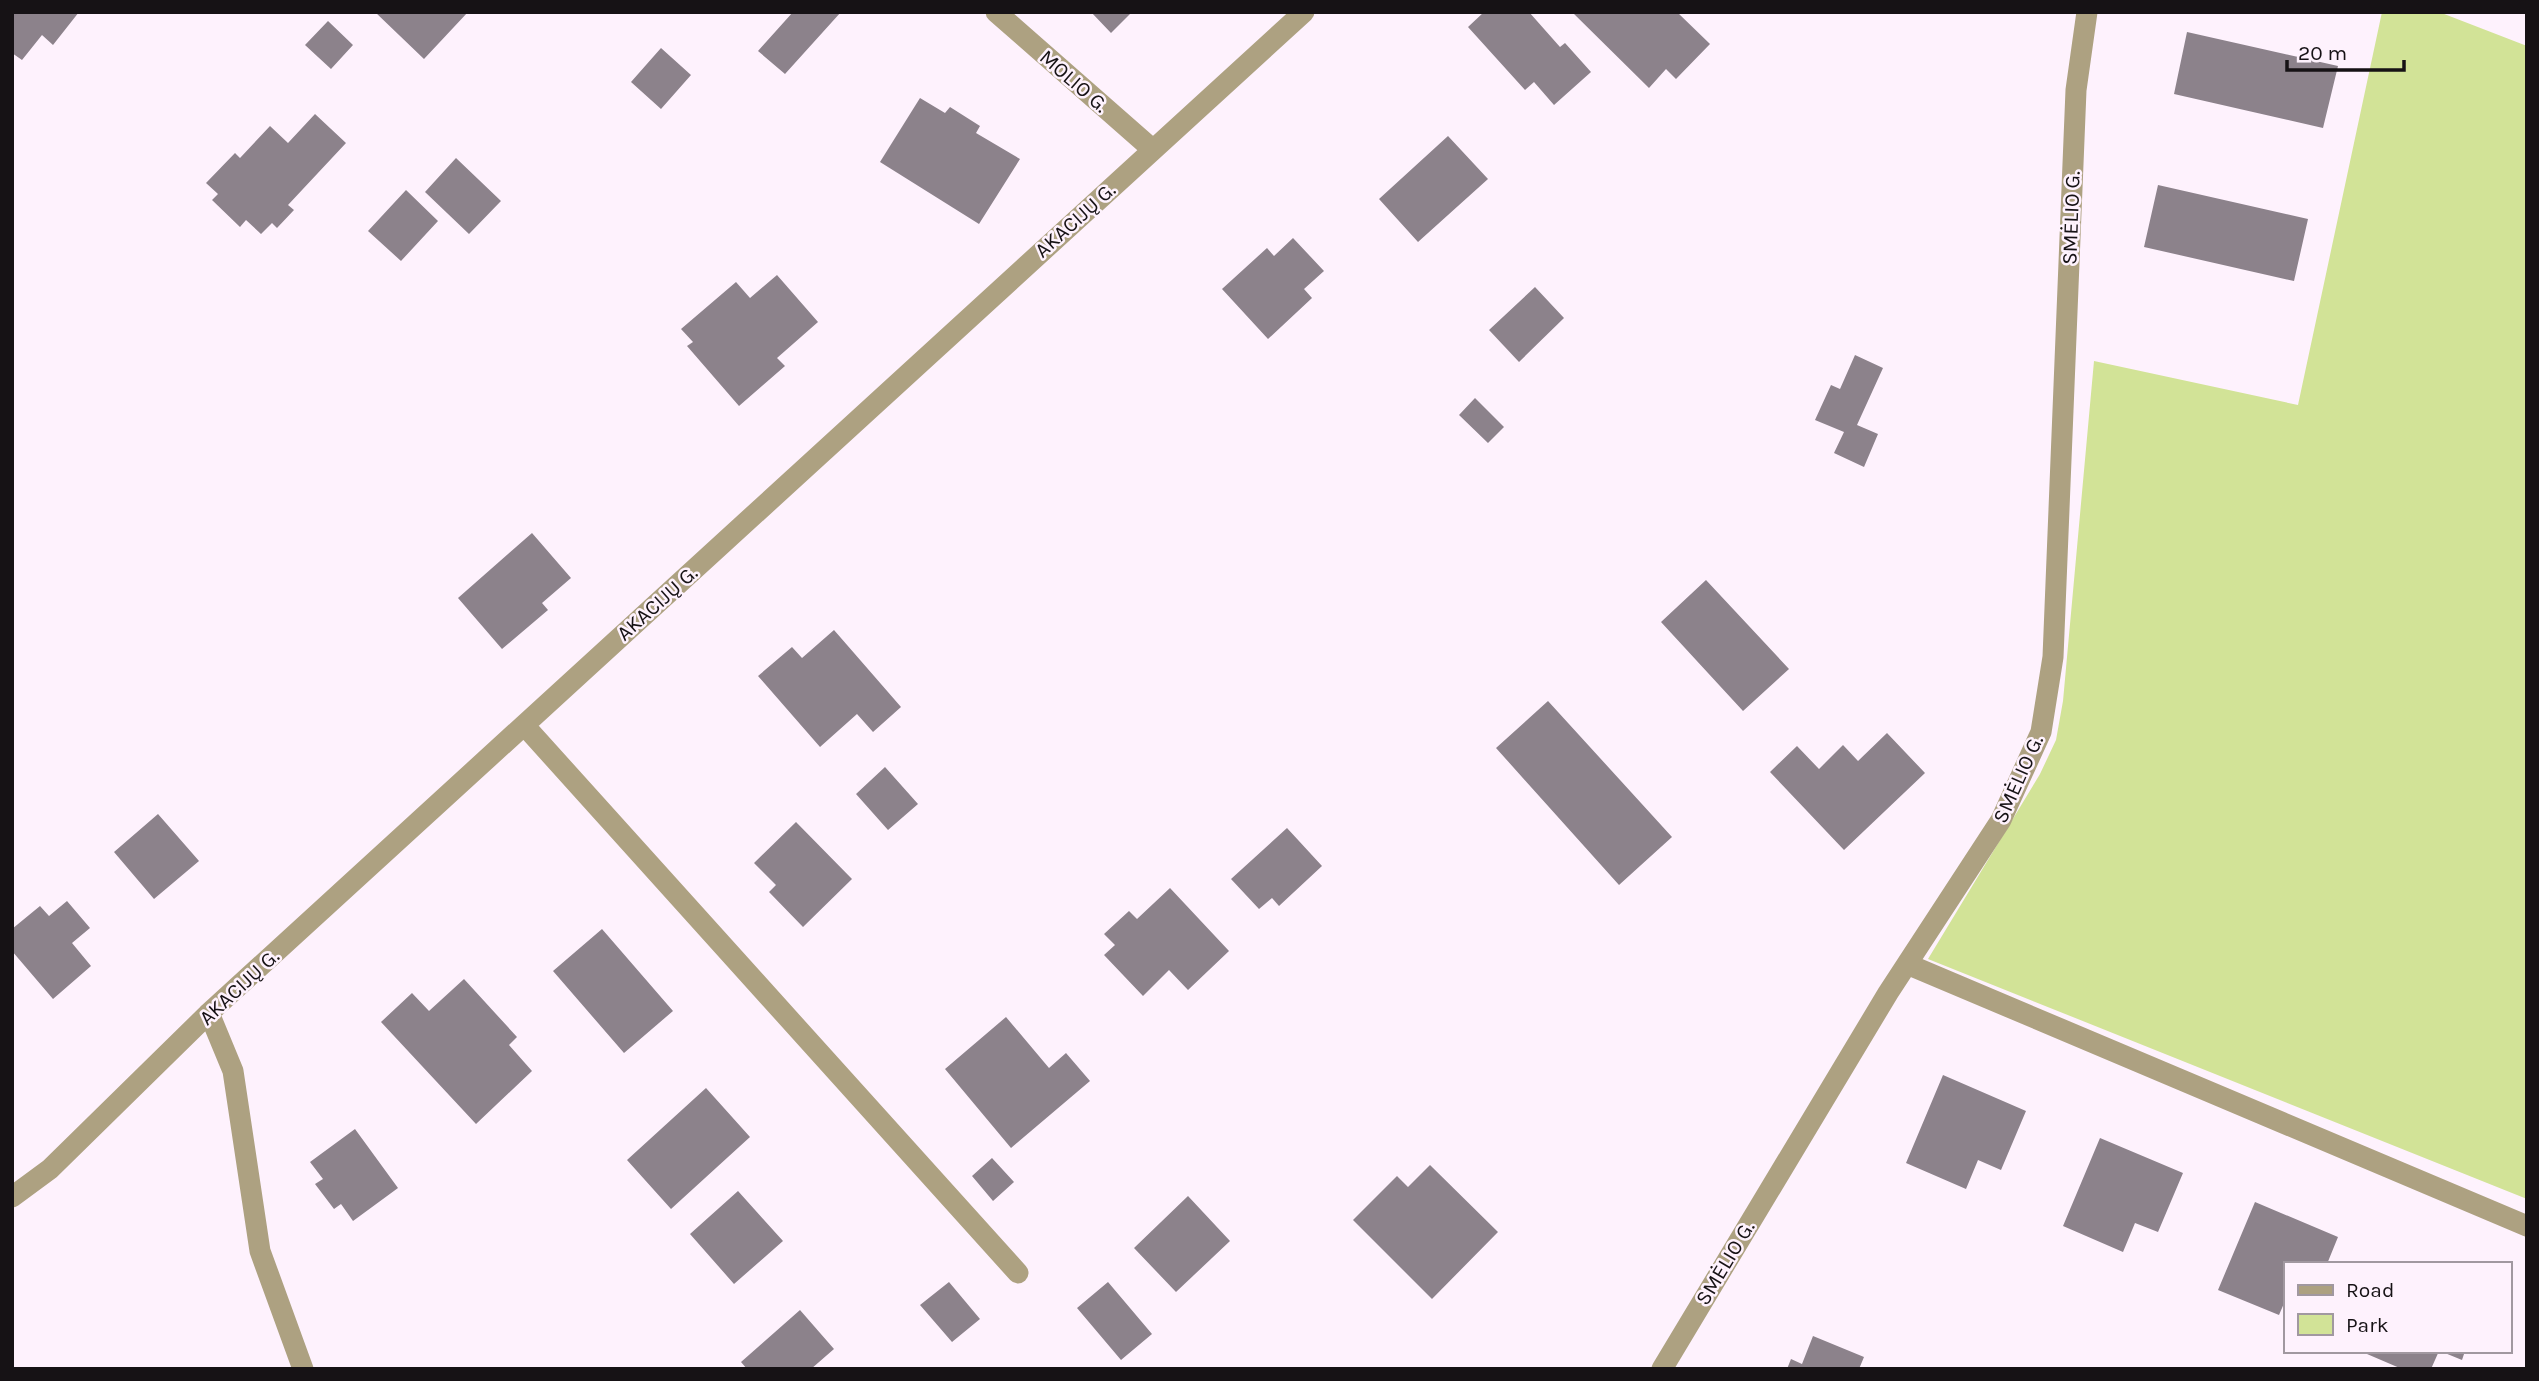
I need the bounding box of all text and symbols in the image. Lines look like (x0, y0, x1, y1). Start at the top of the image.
scale bar (2287, 28, 2404, 72)
text: 20 m (2298, 41, 2347, 65)
street label: MOLIO G. (1035, 45, 1113, 117)
street label: SMĖLIO G. (2057, 170, 2085, 265)
street label: AKACIJŲ G. (1030, 177, 1120, 262)
street label: AKACIJŲ G. (612, 560, 702, 645)
street label: SMĖLIO G. (1988, 731, 2048, 827)
street label: AKACIJŲ G. (194, 944, 284, 1030)
street label: SMĖLIO G. (1691, 1216, 1760, 1309)
legend (2284, 1262, 2511, 1353)
text: Road (2346, 1278, 2394, 1302)
text: Park (2346, 1313, 2389, 1337)

